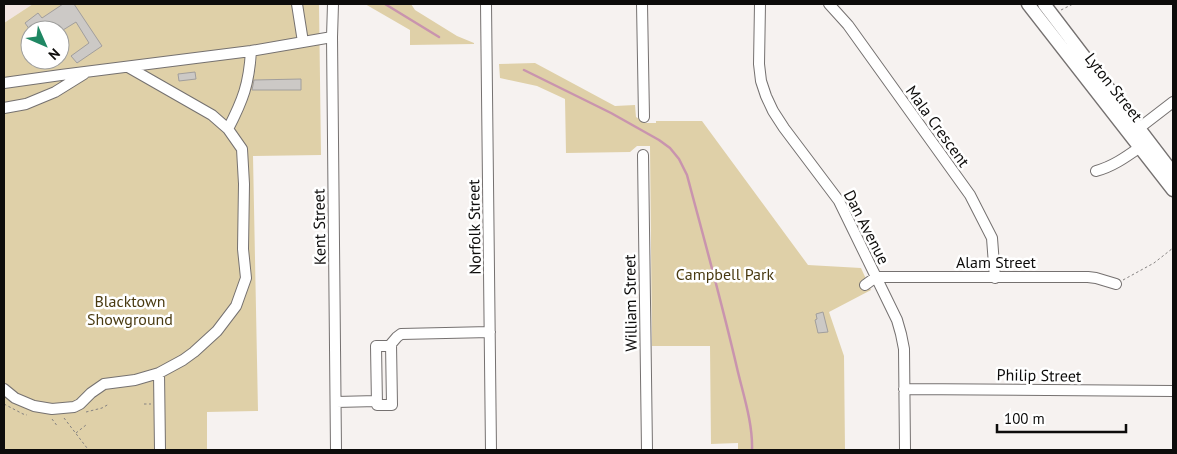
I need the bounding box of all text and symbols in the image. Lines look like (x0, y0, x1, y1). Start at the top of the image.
north arrow (20, 20, 70, 70)
text: N (45, 45, 64, 64)
street label: Lyton Street (1081, 49, 1147, 126)
street label: Mala Crescent (902, 81, 975, 171)
street label: Norfolk Street (463, 179, 485, 275)
street label: Dan Avenue (840, 186, 894, 268)
street label: Kent Street (308, 188, 330, 265)
street label: Alam Street (956, 252, 1037, 272)
street label: William Street (619, 254, 641, 352)
park label: Campbell Park (676, 264, 774, 284)
park label: Blacktown Showground (87, 291, 173, 329)
street label: Philip Street (996, 364, 1082, 386)
scale bar (997, 402, 1126, 434)
text: 100 m (1004, 409, 1045, 428)

